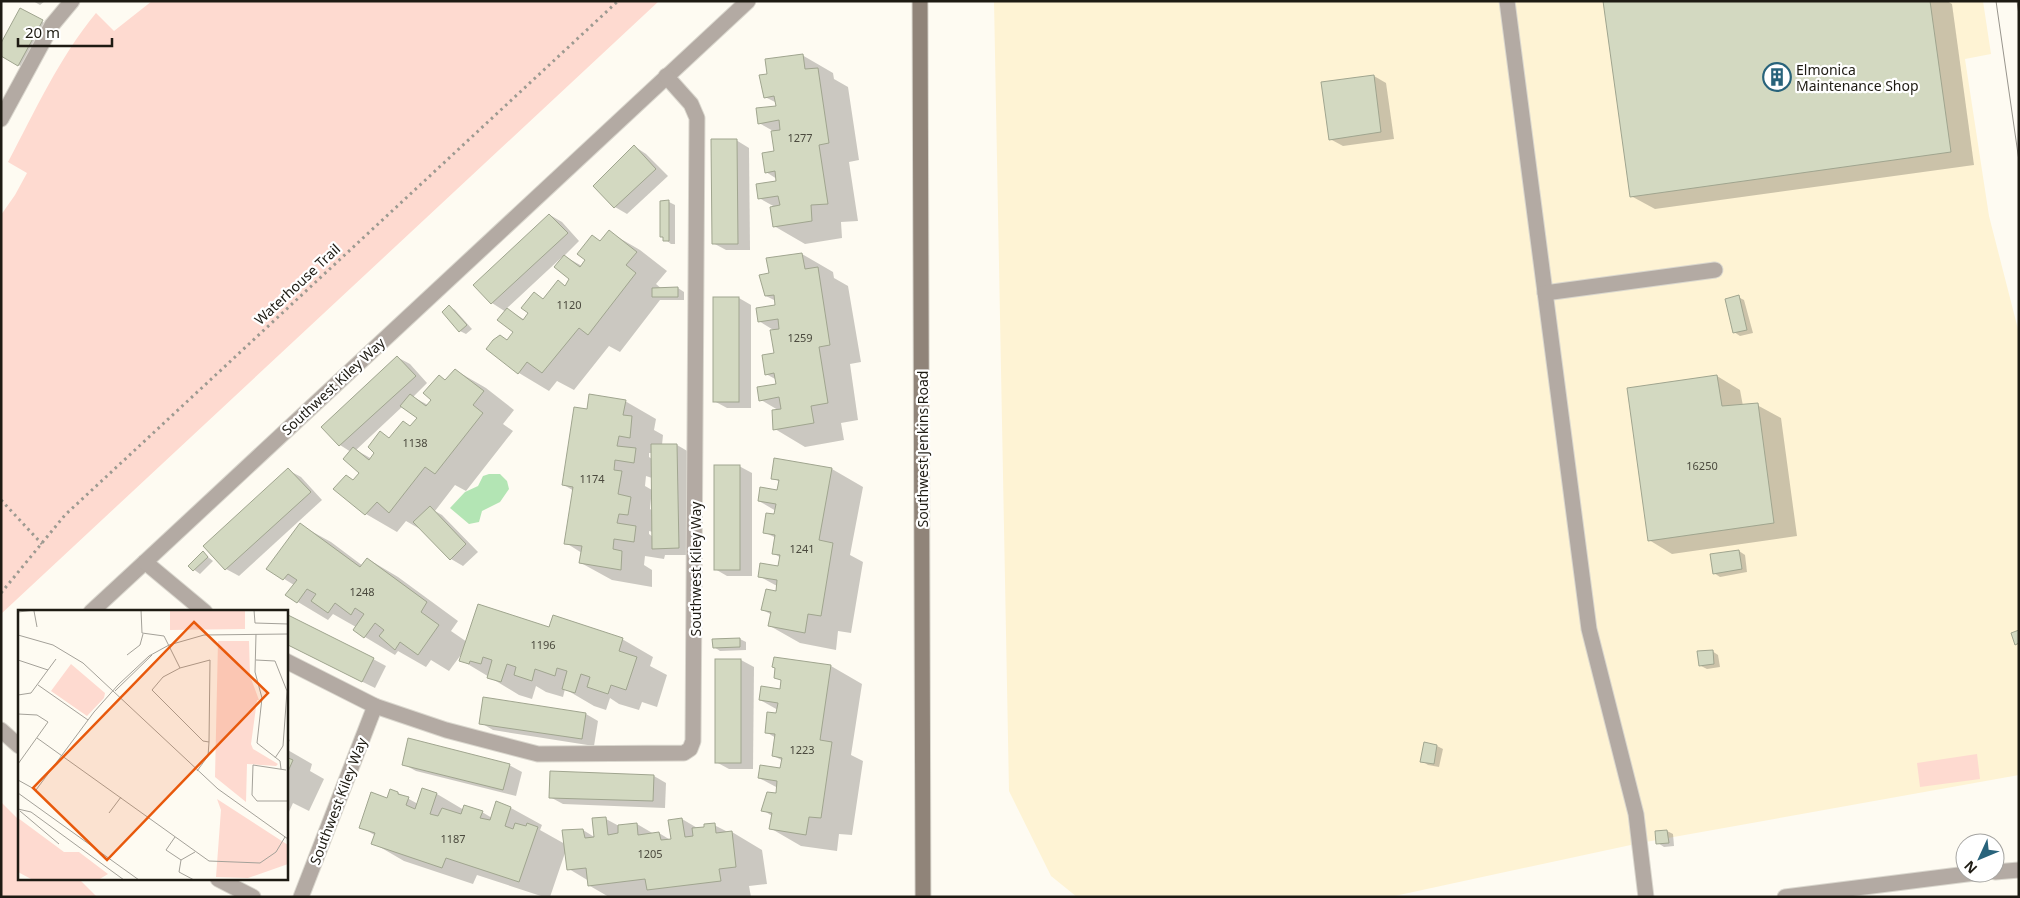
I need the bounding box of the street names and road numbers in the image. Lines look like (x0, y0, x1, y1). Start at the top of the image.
street label: Waterhouse Trail (250, 239, 344, 329)
street label: Southwest Kiley Way (277, 332, 389, 439)
street label: Southwest Jenkins Road (913, 371, 932, 527)
street label: Southwest Kiley Way (686, 501, 705, 636)
street label: Southwest Kiley Way (305, 734, 371, 867)

